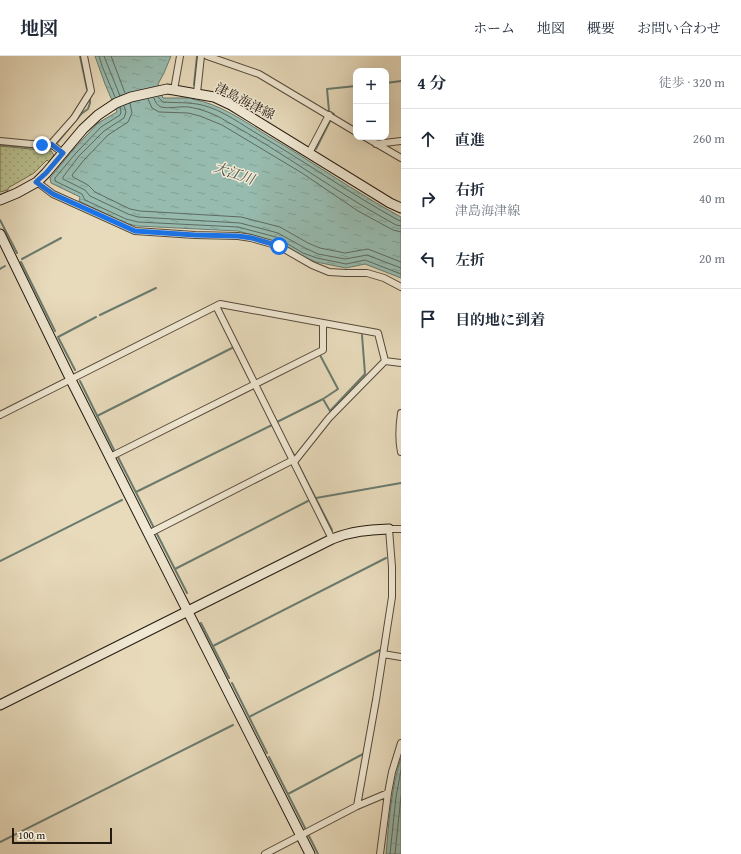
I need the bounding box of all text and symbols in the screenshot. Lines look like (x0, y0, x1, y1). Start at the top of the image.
text: 地図 (20, 14, 58, 42)
text: ホーム (473, 18, 515, 38)
text: 地図 (537, 18, 565, 38)
text: 概要 (587, 18, 615, 38)
text: お問い合わせ (637, 18, 721, 38)
map controls (353, 68, 389, 140)
button: + (353, 68, 389, 104)
text: 4 分 (417, 70, 447, 95)
text: 徒歩 · 320 m (659, 73, 725, 92)
street label: 津島海津線 (212, 78, 278, 124)
button: − (353, 104, 389, 140)
icon: ahead (417, 128, 439, 150)
text: 直進 (455, 129, 485, 150)
text: 260 m (693, 129, 725, 148)
route end (33, 136, 51, 154)
water label: 大江川 (211, 157, 259, 190)
text: 右折 (455, 179, 485, 200)
icon: right (417, 188, 439, 210)
text: 40 m (699, 189, 725, 208)
text: 津島海津線 (455, 201, 520, 220)
route start (270, 237, 288, 255)
icon: left (417, 248, 439, 270)
text: 左折 (455, 249, 485, 270)
text: 20 m (699, 249, 725, 268)
icon: arrive (417, 308, 439, 330)
text: 目的地に到着 (455, 309, 545, 330)
scale bar (12, 826, 112, 845)
text: 100 m (18, 827, 45, 843)

